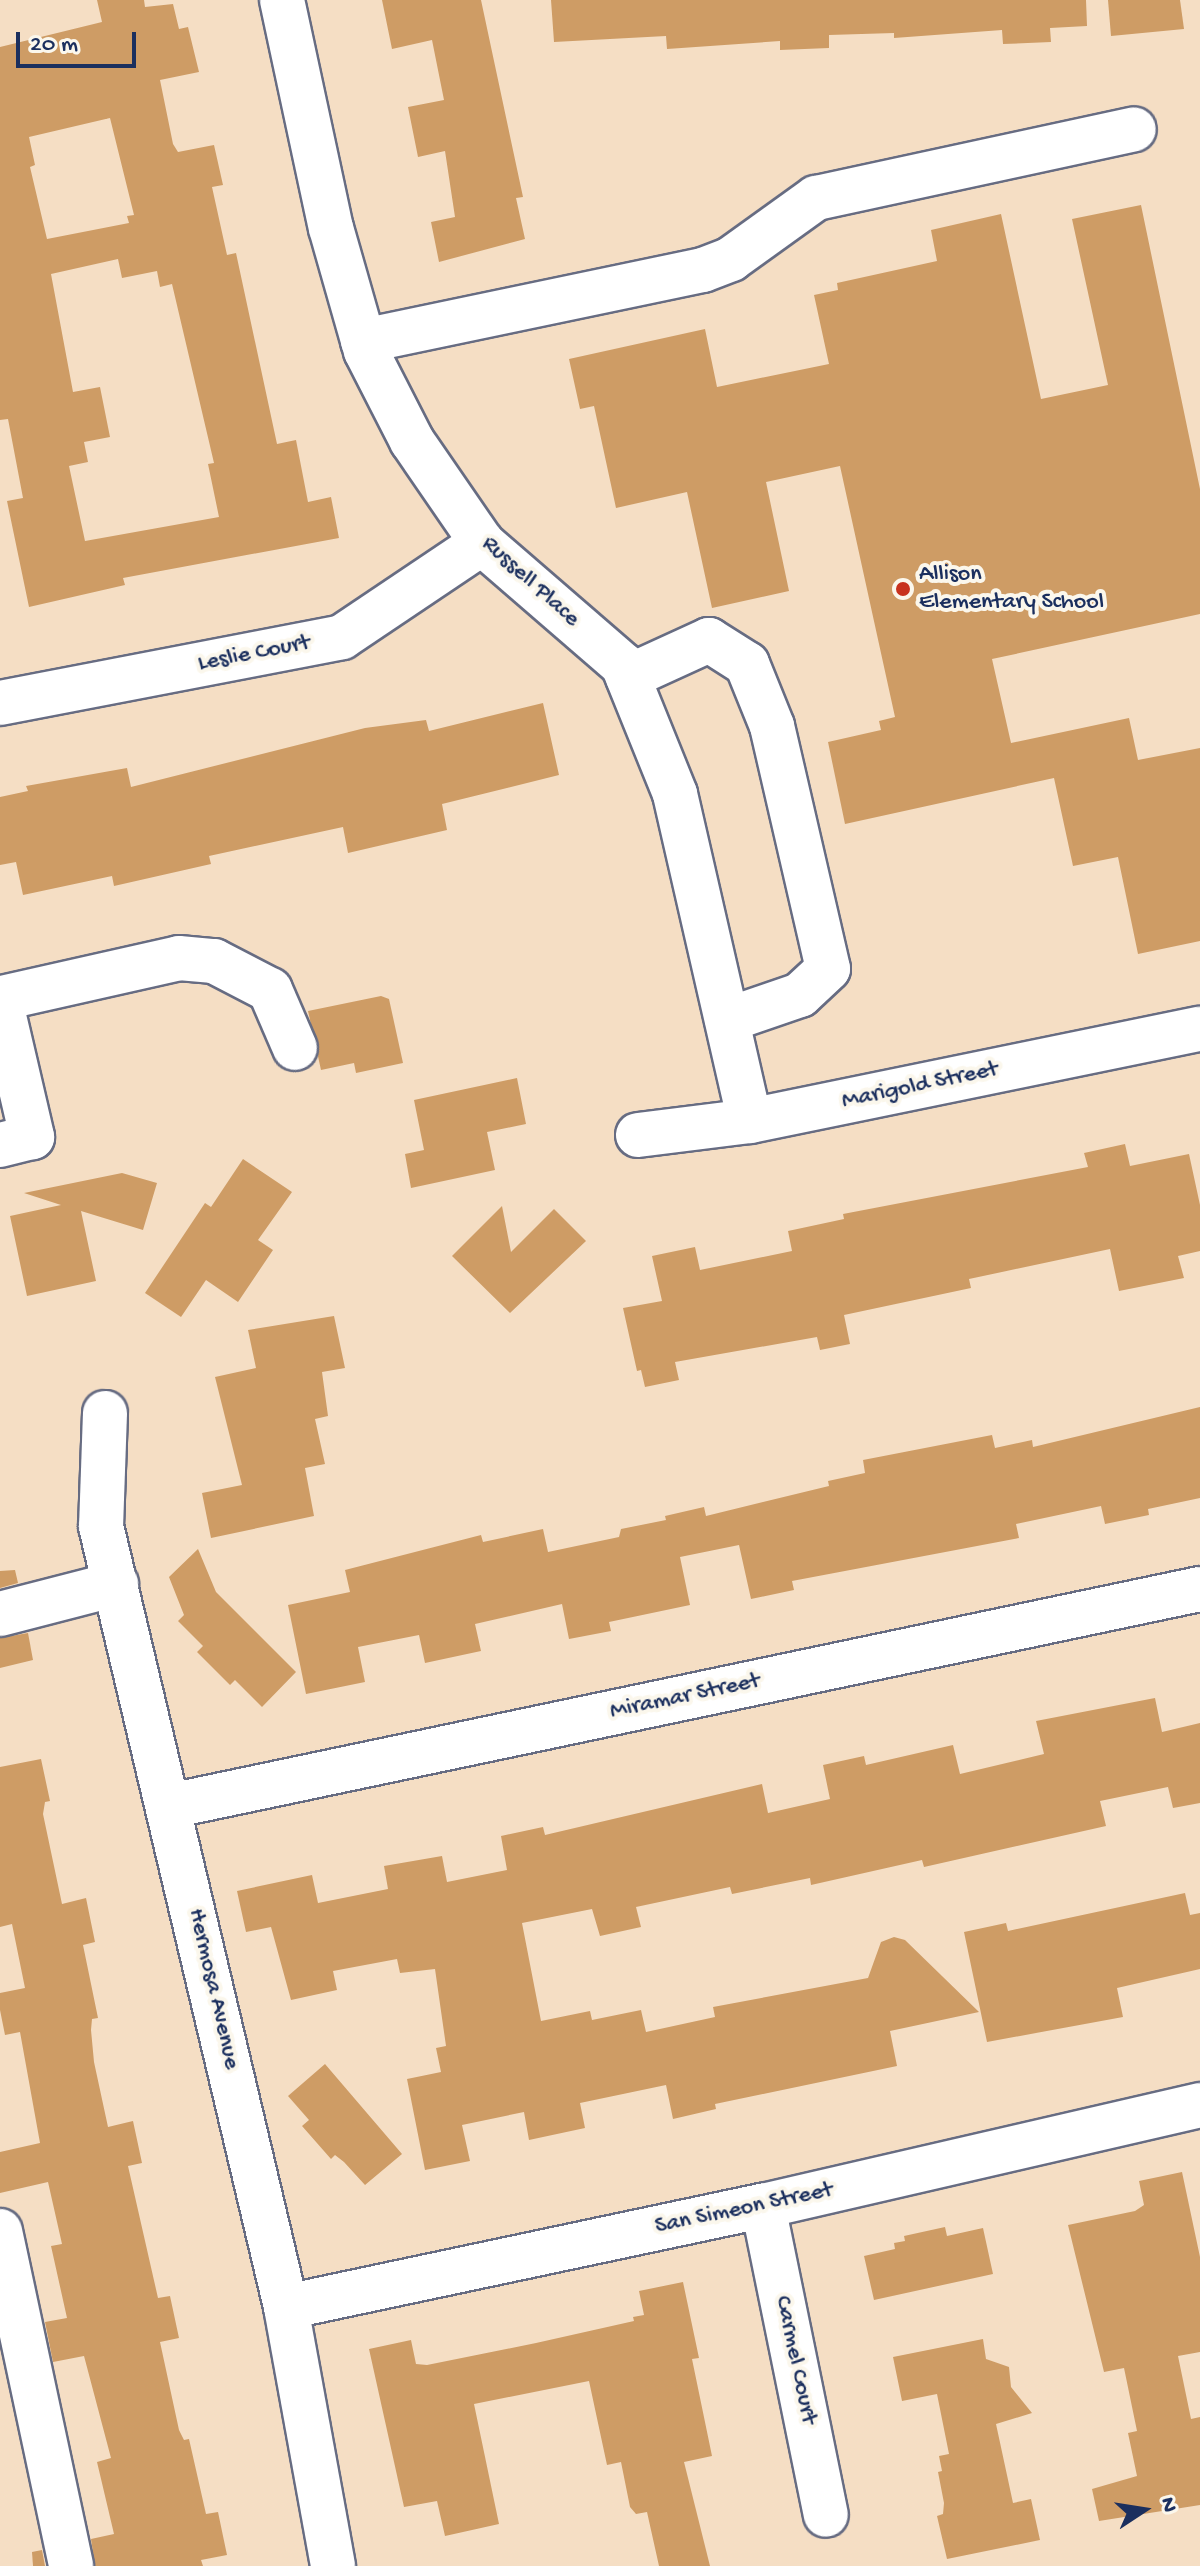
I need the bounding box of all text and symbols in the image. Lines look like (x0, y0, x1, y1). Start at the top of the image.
scale bar (20, 16, 140, 66)
text: 20 m (30, 31, 78, 60)
street label: Russell Place (475, 530, 585, 634)
place label: Allison Elementary School (919, 561, 1104, 617)
marker: Allison Elementary School (894, 580, 912, 598)
street label: Leslie Court (196, 629, 312, 679)
street label: Marigold Street (839, 1055, 1001, 1117)
street label: Miramar Street (608, 1667, 762, 1727)
street label: Hermosa Avenue (181, 1906, 245, 2072)
street label: San Simeon Street (653, 2176, 835, 2242)
street label: Carmel Court (767, 2293, 823, 2427)
north arrow (1104, 2470, 1184, 2550)
text: N (1153, 2495, 1182, 2515)

